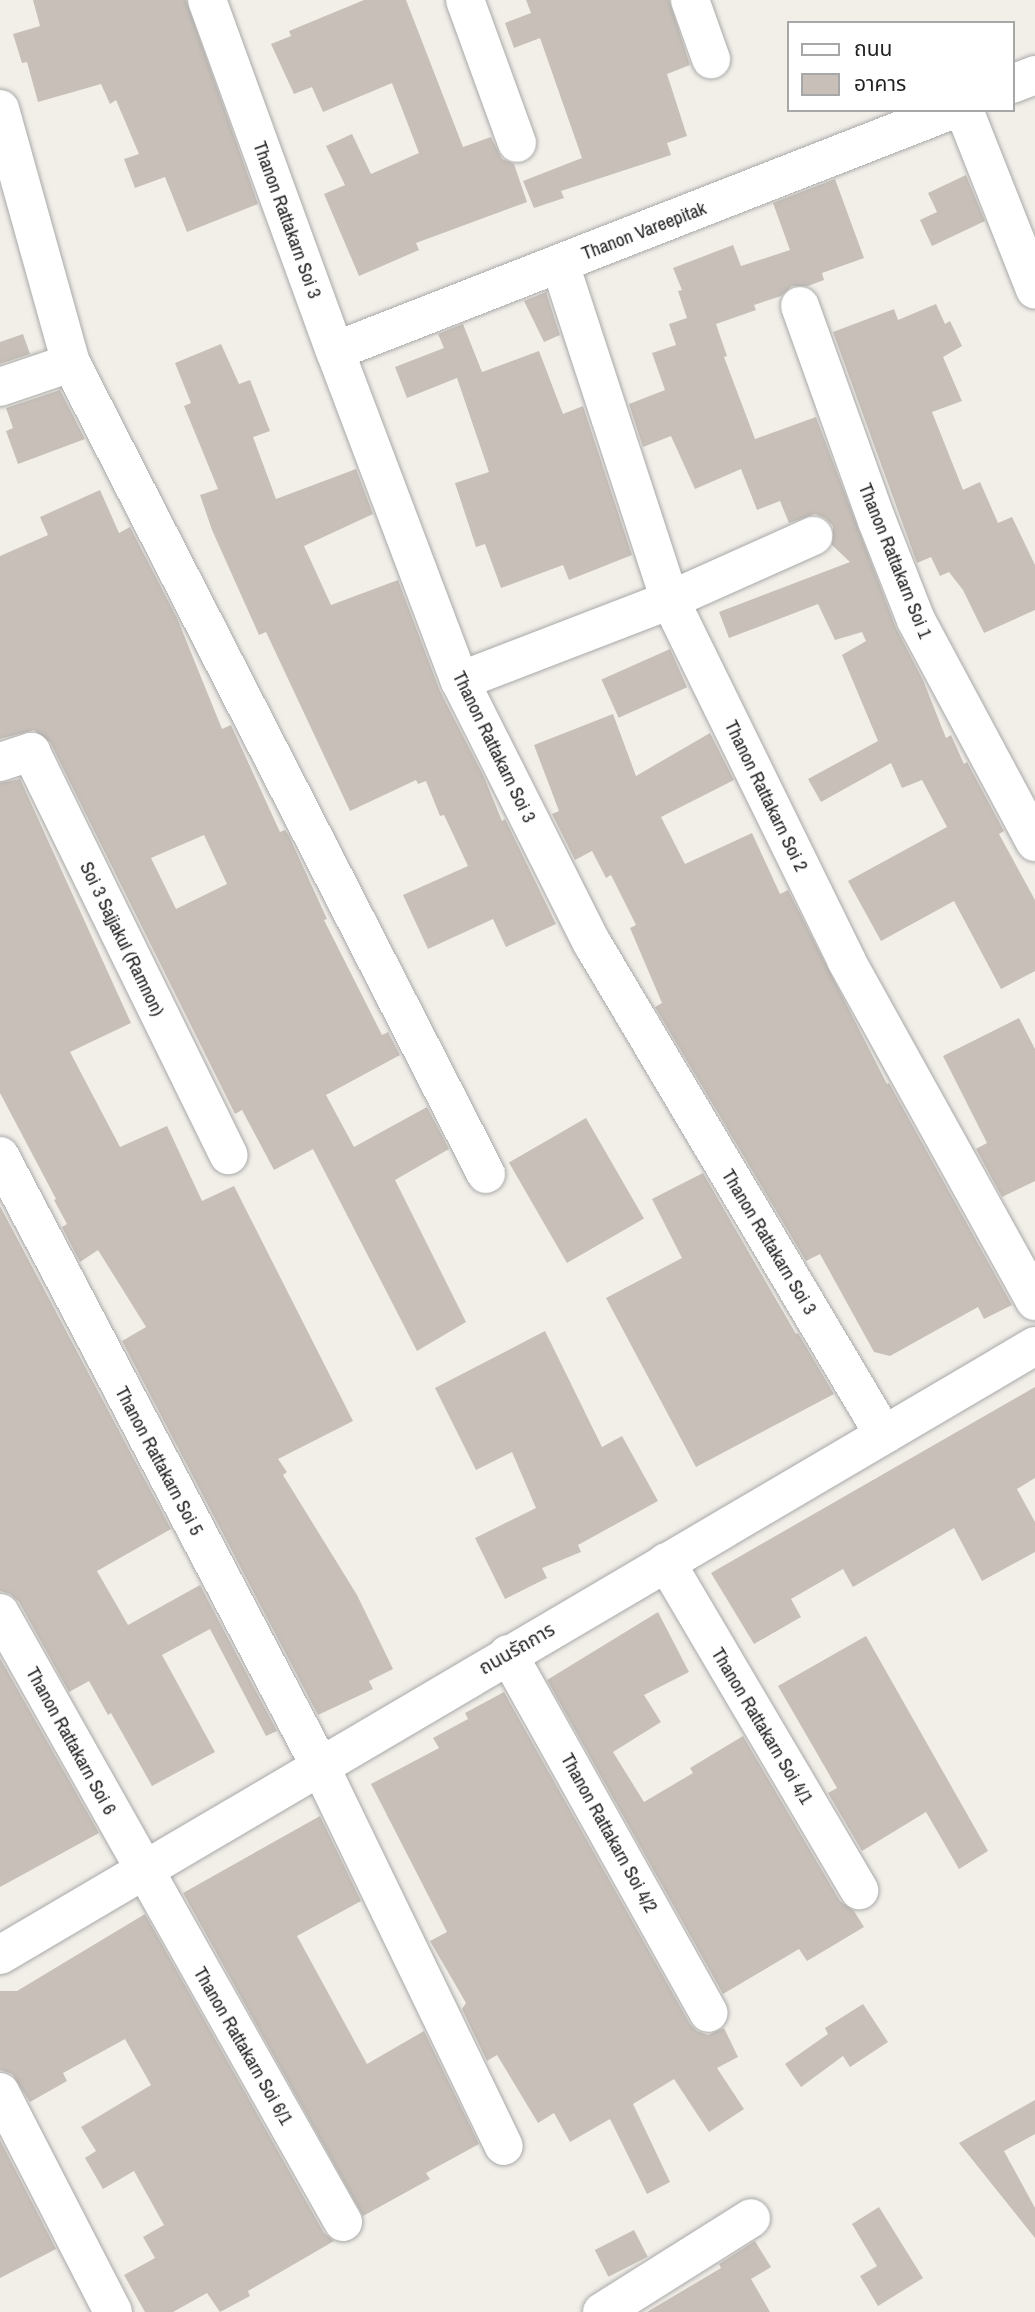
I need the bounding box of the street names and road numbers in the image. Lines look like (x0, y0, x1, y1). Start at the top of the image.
street label: Thanon Rattakarn Soi 3 (248, 138, 326, 302)
street label: Thanon Vareepitak (579, 197, 709, 265)
street label: Thanon Rattakarn Soi 1 (853, 480, 937, 642)
street label: Thanon Rattakarn Soi 3 (447, 668, 541, 826)
street label: Thanon Rattakarn Soi 2 (719, 717, 813, 875)
street label: Soi 3 Sajjakul (Ramnon) (75, 858, 169, 1020)
street label: Thanon Rattakarn Soi 3 (717, 1165, 821, 1319)
street label: Thanon Rattakarn Soi 5 (110, 1383, 208, 1539)
street label: ถนนรัถการ (475, 1618, 559, 1680)
street label: Thanon Rattakarn Soi 4/1 (706, 1644, 818, 1808)
street label: Thanon Rattakarn Soi 6 (21, 1663, 121, 1819)
street label: Thanon Rattakarn Soi 4/2 (556, 1749, 662, 1917)
street label: Thanon Rattakarn Soi 6/1 (189, 1963, 297, 2129)

